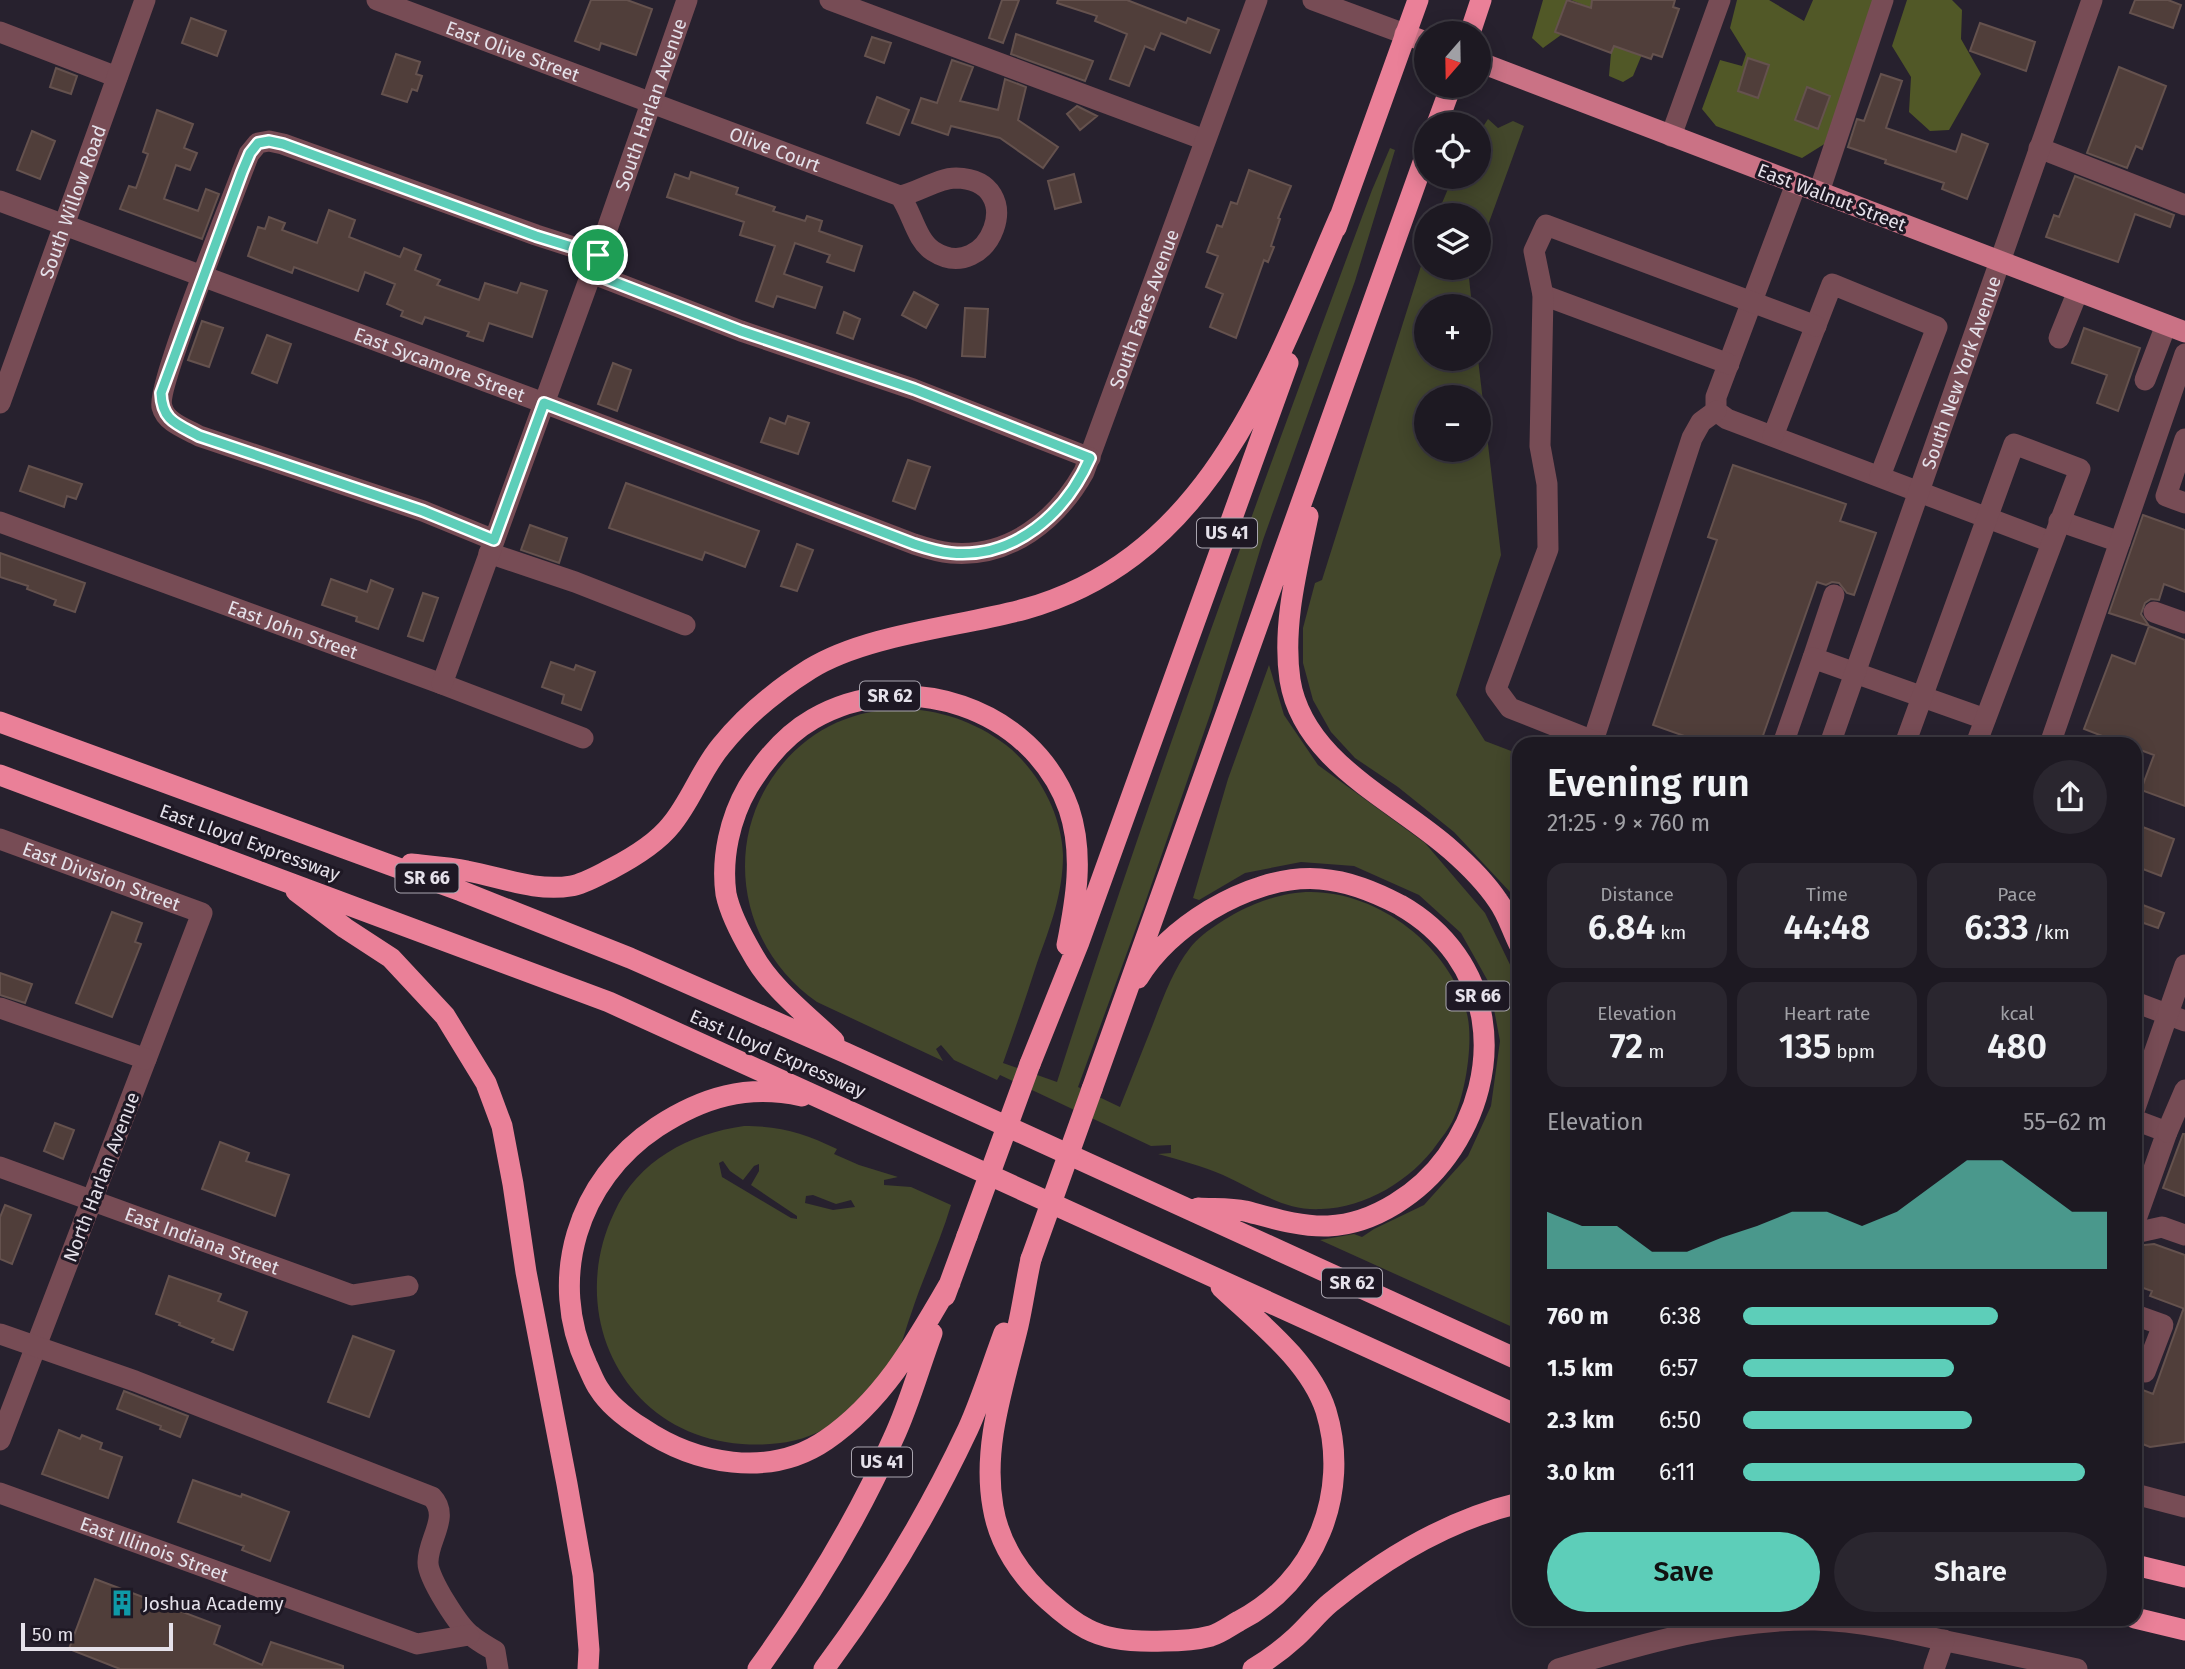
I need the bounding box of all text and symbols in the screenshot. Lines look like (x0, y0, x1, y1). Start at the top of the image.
street label: South Harlan Avenue (610, 15, 692, 194)
street label: East Olive Street (442, 16, 583, 87)
north arrow (1414, 21, 1491, 98)
map controls (1414, 21, 1491, 462)
button: locate (1414, 112, 1491, 189)
street label: South Willow Road (35, 122, 111, 282)
street label: Olive Court (726, 122, 824, 177)
street label: East Walnut Street (1754, 159, 1910, 236)
button: layers (1414, 203, 1491, 280)
pin (568, 225, 628, 285)
street label: South Fares Avenue (1105, 226, 1184, 392)
icon: arrive (579, 236, 617, 274)
street label: South New York Avenue (1917, 273, 2006, 472)
button: + (1414, 294, 1491, 371)
street label: East Sycamore Street (351, 322, 528, 407)
button: − (1414, 385, 1491, 462)
road number: US 41 (1197, 518, 1257, 548)
street label: East John Street (225, 596, 361, 664)
road number: SR 62 (860, 682, 920, 710)
text: Evening run (1547, 760, 1750, 806)
button: share (2033, 760, 2107, 834)
street label: East Lloyd Expressway (157, 799, 344, 886)
text: 21:25 · 9 × 760 m (1547, 809, 1710, 837)
street label: East Division Street (19, 837, 183, 916)
road number: SR 66 (396, 864, 458, 892)
text: Distance (1600, 883, 1674, 906)
text: Time (1806, 883, 1848, 906)
text: Pace (1997, 883, 2037, 906)
text: 6.84 (1588, 906, 1655, 948)
text: 44:48 (1784, 906, 1870, 948)
text: 6:33 (1964, 906, 2029, 948)
text: km (1655, 921, 1686, 944)
text: /km (2029, 921, 2070, 944)
road number: SR 66 (1446, 981, 1510, 1010)
text: Elevation (1597, 1002, 1677, 1025)
text: Heart rate (1784, 1002, 1870, 1025)
text: kcal (2000, 1002, 2034, 1025)
street label: East Lloyd Expressway (686, 1004, 870, 1103)
text: 72 (1609, 1025, 1643, 1067)
text: 135 (1779, 1025, 1831, 1067)
text: 480 (1987, 1025, 2047, 1067)
text: m (1643, 1040, 1665, 1063)
text: bpm (1831, 1040, 1875, 1063)
street label: North Harlan Avenue (58, 1089, 144, 1265)
text: Elevation (1547, 1108, 1643, 1136)
text: 55–62 m (2023, 1108, 2107, 1136)
street label: East Indiana Street (121, 1202, 282, 1280)
road number: SR 62 (1322, 1268, 1382, 1298)
text: 760 m (1547, 1302, 1609, 1330)
text: 6:38 (1659, 1302, 1701, 1330)
text: 1.5 km (1547, 1354, 1613, 1382)
text: 6:57 (1659, 1354, 1698, 1382)
text: 2.3 km (1547, 1406, 1614, 1434)
text: 6:50 (1659, 1406, 1701, 1434)
road number: US 41 (852, 1448, 912, 1476)
text: 3.0 km (1547, 1458, 1615, 1486)
text: 6:11 (1659, 1458, 1695, 1486)
street label: East Illinois Street (77, 1512, 231, 1587)
button: Save (1547, 1532, 1820, 1612)
button: Share (1834, 1532, 2107, 1612)
building icon: Joshua Academy (107, 1588, 137, 1618)
place label: Joshua Academy (143, 1592, 284, 1615)
scale bar (21, 1620, 173, 1652)
text: 50 m (32, 1623, 73, 1646)

